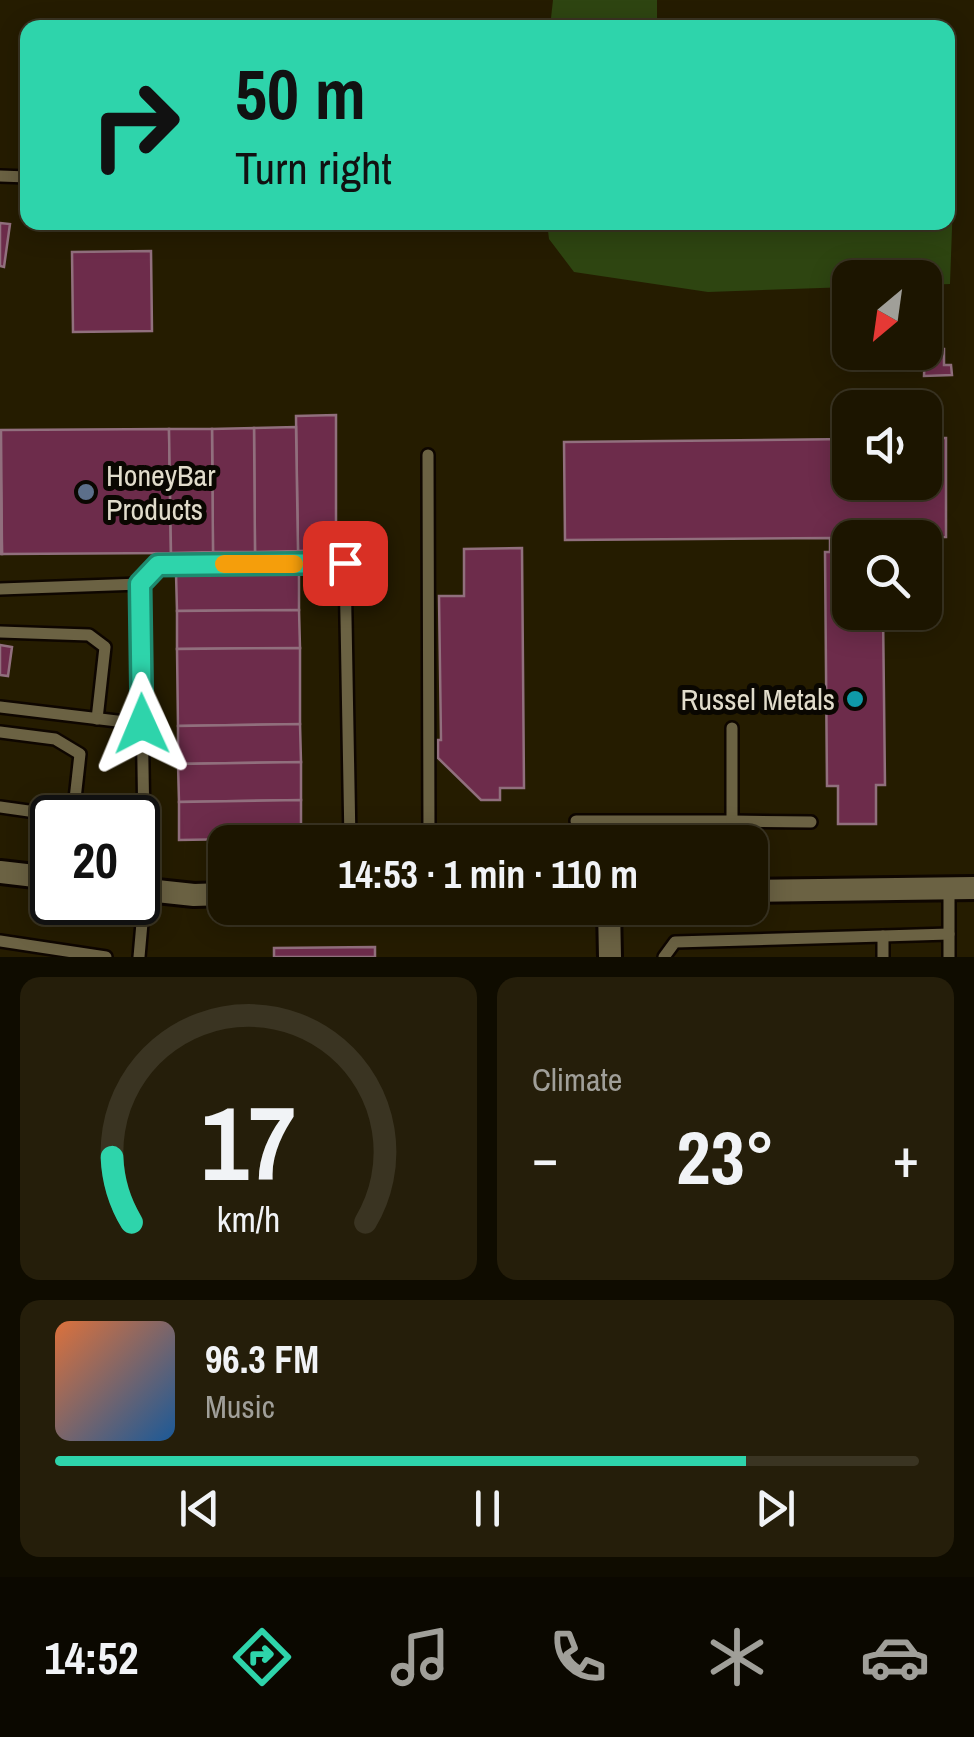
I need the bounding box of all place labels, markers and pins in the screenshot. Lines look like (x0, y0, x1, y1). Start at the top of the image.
place label: HoneyBar Products (106, 455, 216, 529)
marker: HoneyBar Products (75, 481, 97, 503)
pin (303, 521, 388, 606)
place label: Russel Metals (681, 679, 835, 719)
marker: Russel Metals (844, 688, 866, 710)

